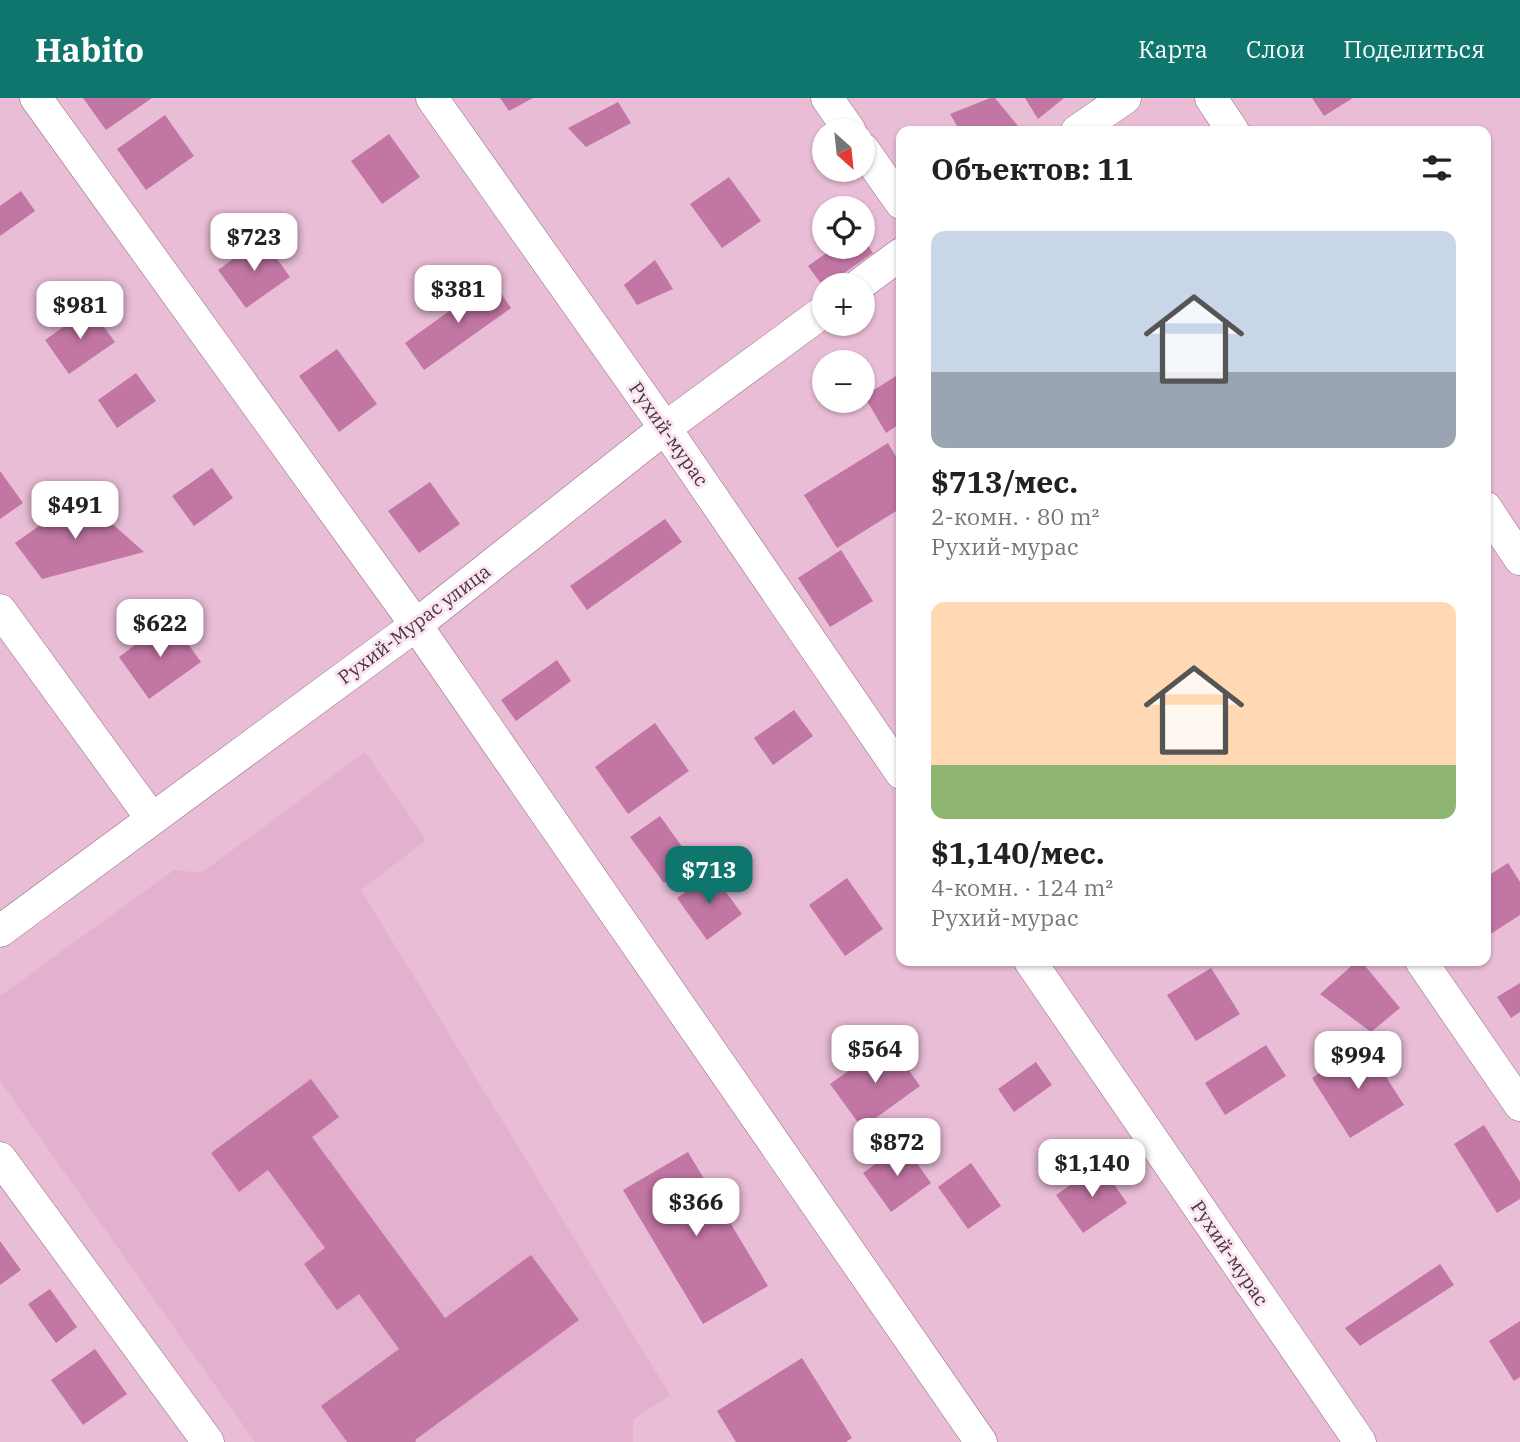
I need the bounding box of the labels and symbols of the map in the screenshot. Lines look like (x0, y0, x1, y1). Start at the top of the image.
north arrow (812, 119, 875, 182)
pin: $723 (213, 214, 295, 273)
pin: $381 (417, 266, 499, 325)
pin: $981 (39, 282, 121, 341)
street label: Рухий-мурас (624, 377, 714, 491)
pin: $491 (34, 482, 116, 541)
street label: Рухий-Мурас улица (333, 559, 495, 689)
pin: $622 (119, 600, 201, 659)
pin: $713 (668, 846, 750, 906)
pin: $564 (834, 1026, 916, 1085)
pin: $994 (1317, 1032, 1399, 1091)
pin: $872 (856, 1118, 938, 1178)
pin: $1,140 (1035, 1140, 1149, 1199)
pin: $366 (655, 1178, 737, 1238)
street label: Рухий-мурас (1186, 1196, 1274, 1310)

